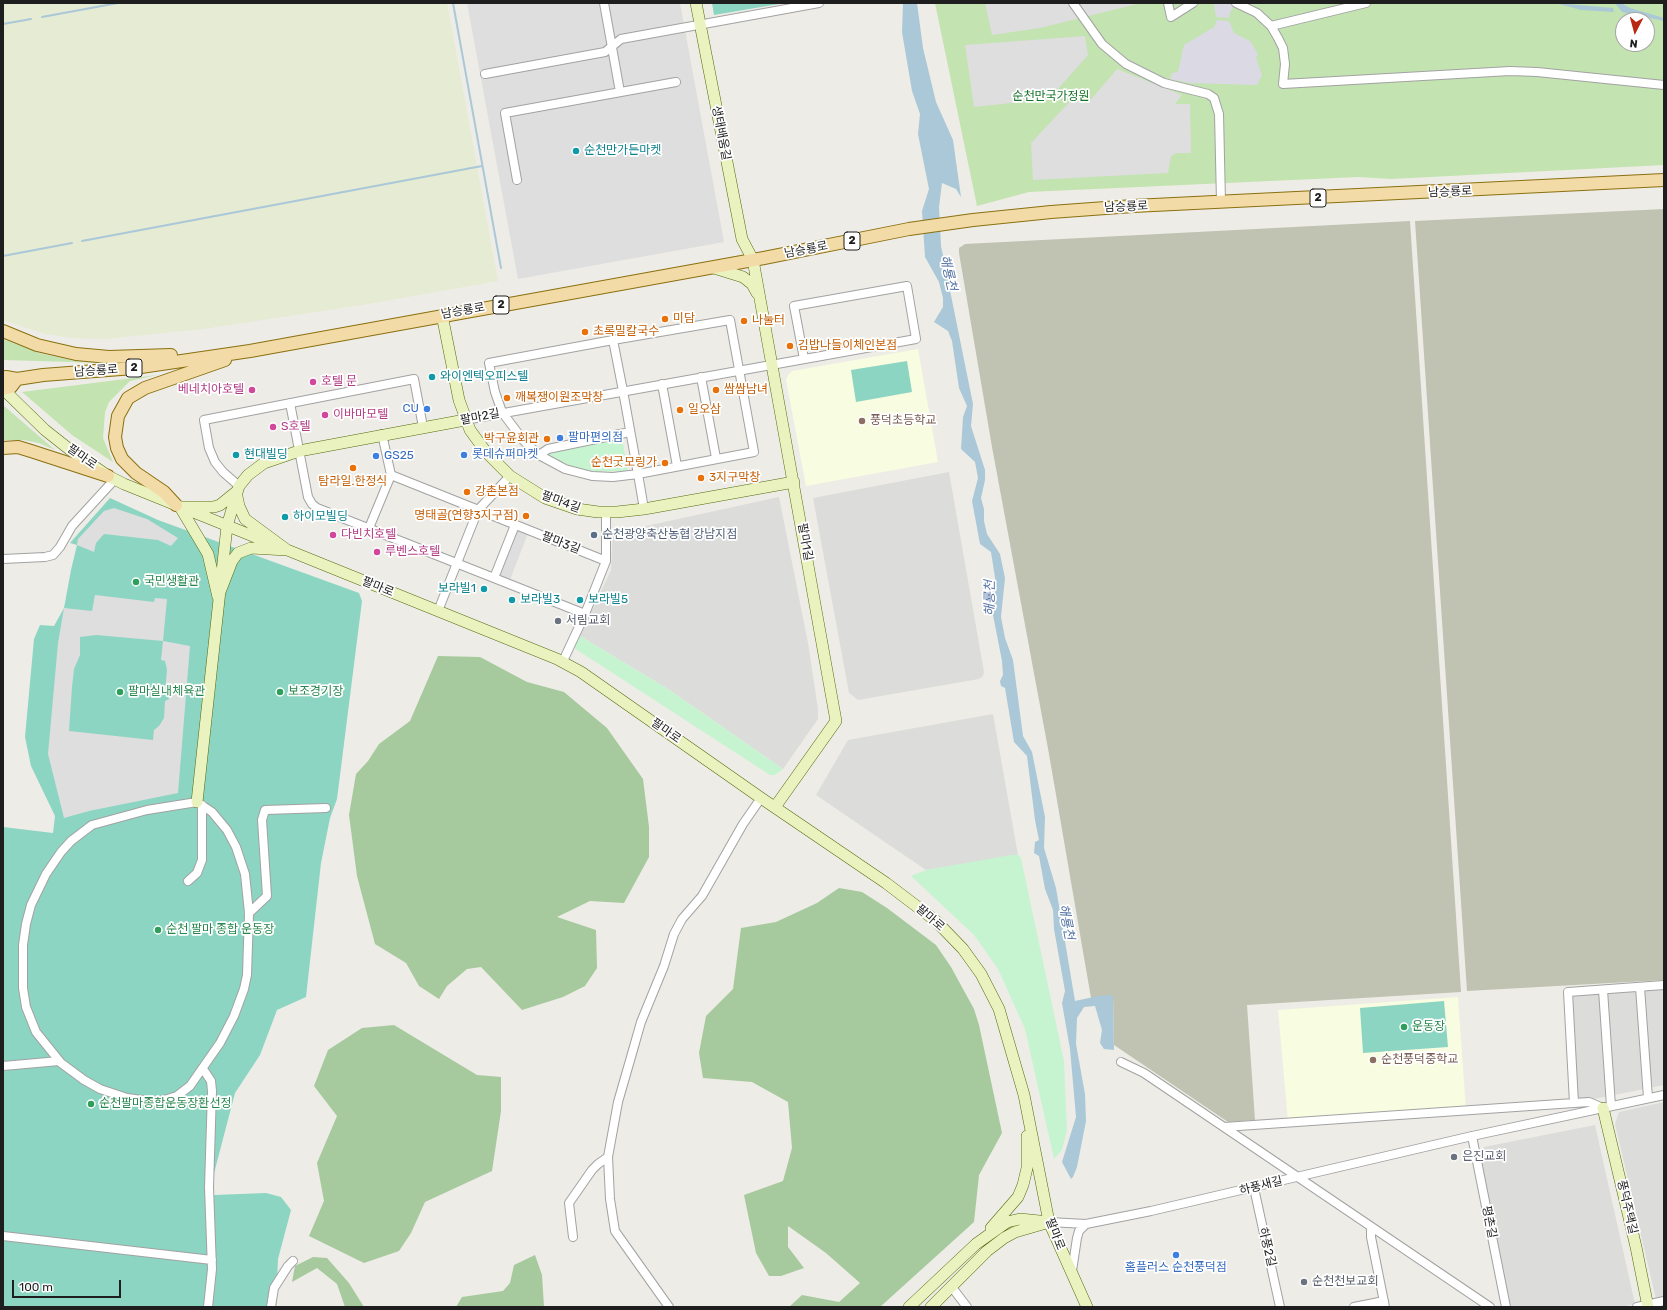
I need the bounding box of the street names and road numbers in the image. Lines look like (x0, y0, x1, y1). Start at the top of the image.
street label: 생태배움길 (709, 105, 733, 161)
street label: 남승룡로 (1428, 184, 1472, 200)
road number: 2 (1310, 189, 1326, 207)
street label: 남승룡로 (1104, 199, 1148, 215)
road number: 2 (844, 232, 860, 250)
street label: 남승룡로 (783, 239, 829, 261)
road number: 2 (493, 296, 509, 314)
street label: 남승룡로 (440, 300, 486, 322)
road number: 2 (126, 359, 142, 377)
street label: 남승룡로 (73, 362, 119, 380)
street label: 팔마2길 (459, 406, 501, 428)
street label: 팔마로 (64, 442, 100, 472)
street label: 팔마4길 (539, 488, 583, 516)
street label: 팔마1길 (795, 522, 815, 562)
street label: 팔마3길 (540, 529, 582, 557)
street label: 팔마로 (360, 574, 396, 600)
street label: 팔마로 (648, 716, 684, 746)
street label: 팔마로 (913, 902, 947, 934)
street label: 하풍새길 (1238, 1174, 1284, 1198)
street label: 풍덕주택길 (1614, 1178, 1640, 1236)
street label: 평촌길 (1479, 1204, 1499, 1240)
street label: 팔마로 (1042, 1216, 1068, 1252)
street label: 하풍2길 (1255, 1226, 1279, 1268)

